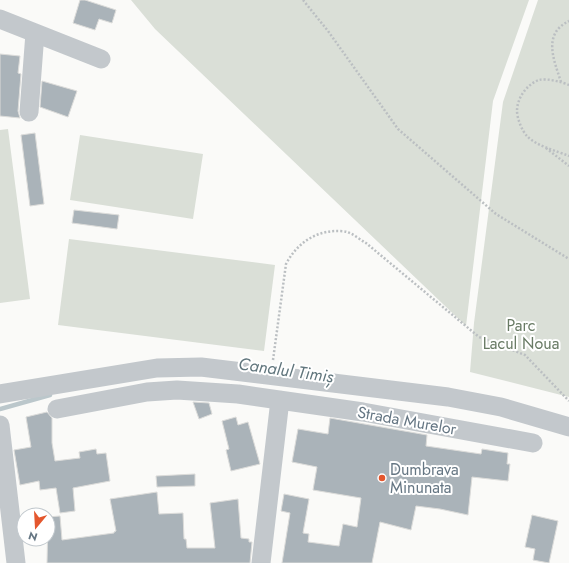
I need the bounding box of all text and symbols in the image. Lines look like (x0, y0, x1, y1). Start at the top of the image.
park label: Parc Lacul Noua (483, 314, 559, 355)
water label: Canalul Timiș (237, 351, 335, 389)
street label: Strada Murelor (356, 400, 459, 441)
place label: Dumbrava Minunata (390, 458, 459, 499)
marker: Dumbrava Minunata (377, 473, 387, 483)
north arrow (16, 507, 56, 547)
text: N (26, 528, 40, 545)

